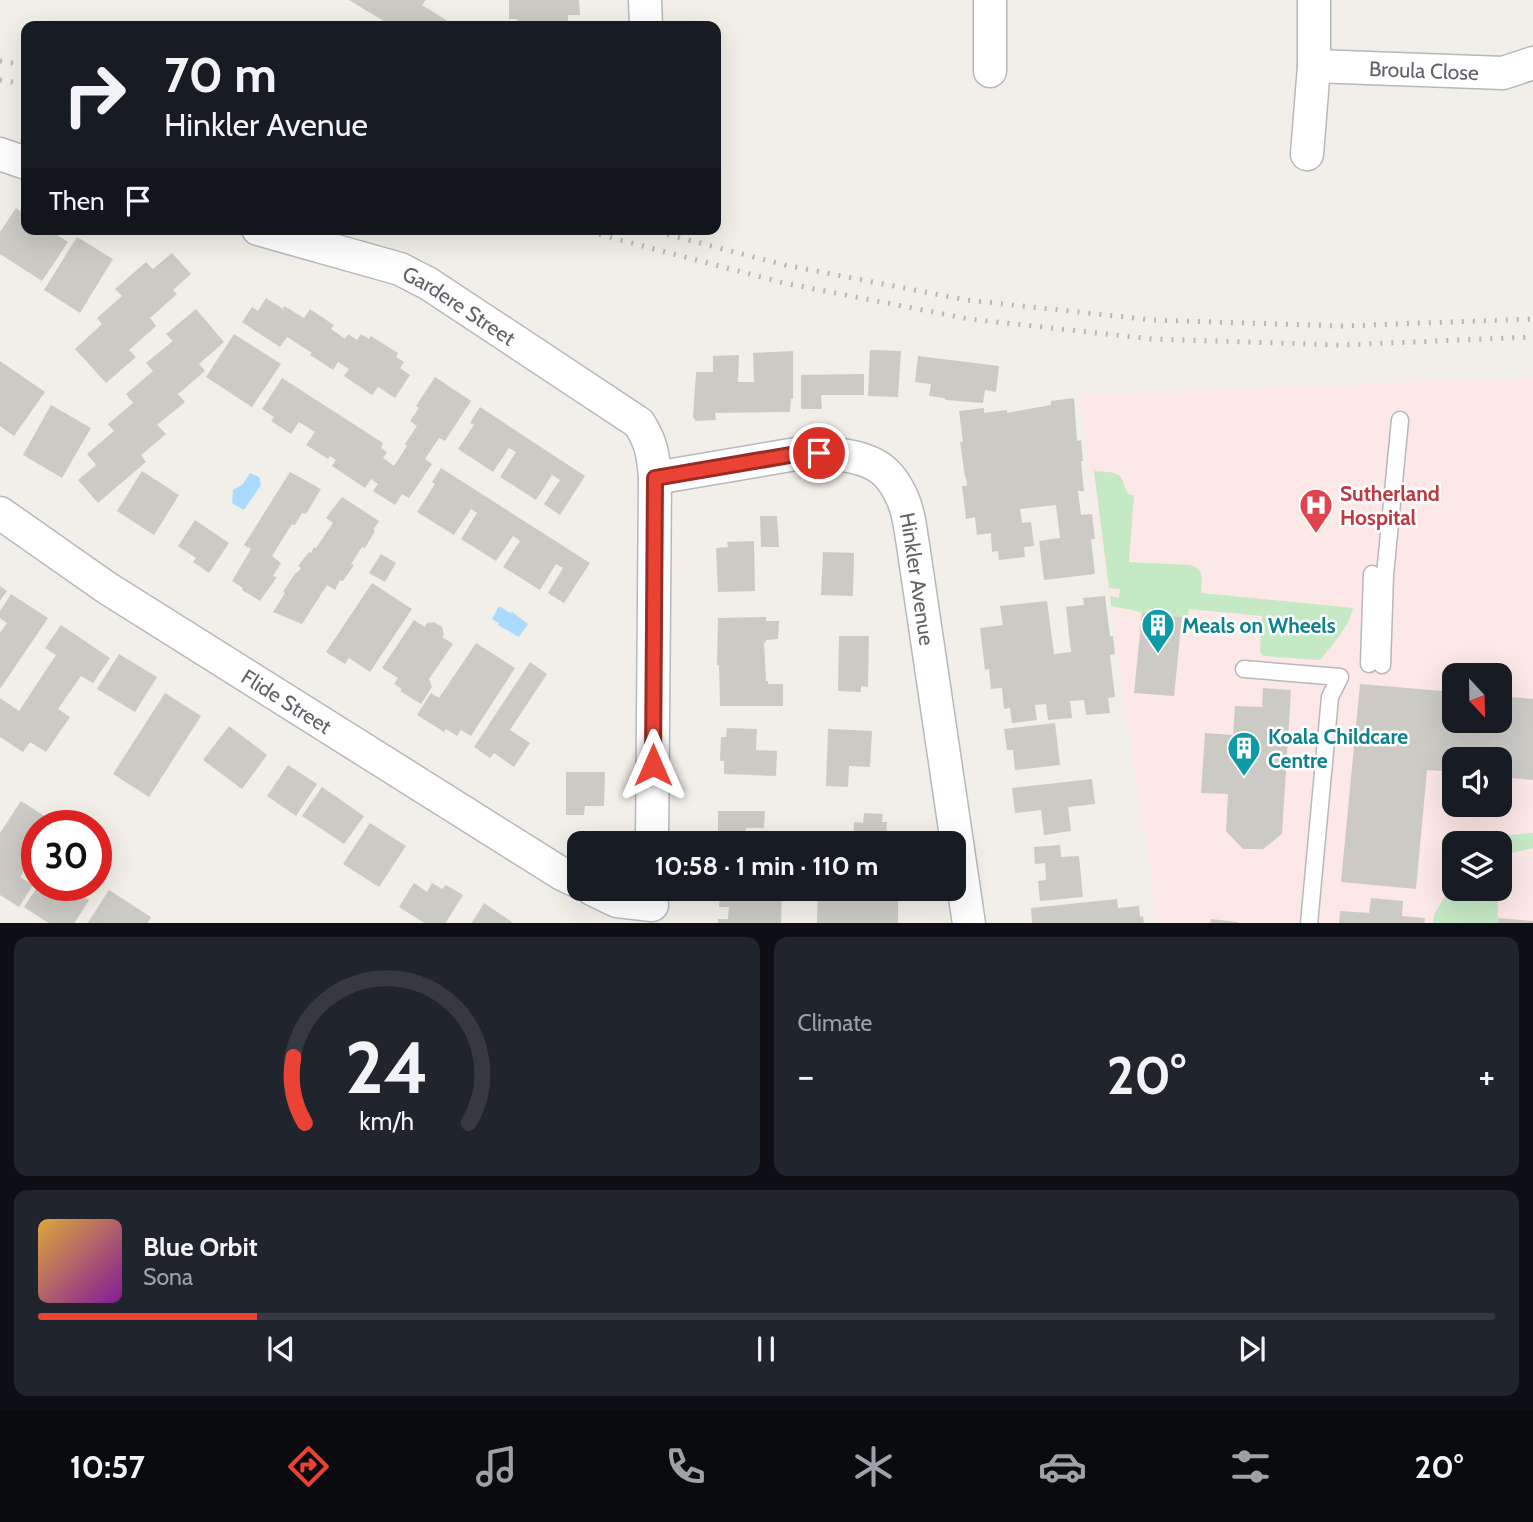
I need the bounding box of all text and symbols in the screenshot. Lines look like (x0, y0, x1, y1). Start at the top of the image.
text: 70 m (164, 45, 277, 104)
icon: right (49, 49, 140, 140)
street label: Broula Close (1368, 56, 1480, 85)
text: Hinkler Avenue (164, 105, 368, 144)
icon: arrive (119, 182, 157, 220)
text: Then (49, 185, 105, 217)
street label: Gardere Street (399, 260, 520, 350)
pin (789, 423, 849, 483)
icon: arrive (800, 434, 838, 472)
place label: Sutherland Hospital (1340, 481, 1440, 530)
hospital icon: Sutherland Hospital (1297, 486, 1335, 535)
street label: Hinkler Avenue (895, 510, 940, 647)
building icon: Meals on Wheels (1139, 606, 1177, 655)
place label: Meals on Wheels (1182, 613, 1336, 638)
street label: Flide Street (237, 663, 336, 739)
north arrow (1442, 663, 1512, 733)
map controls (1442, 663, 1512, 901)
place label: Koala Childcare Centre (1268, 724, 1408, 773)
position arrow (616, 728, 690, 802)
building icon: Koala Childcare Centre (1225, 729, 1263, 778)
button: sound (1442, 747, 1512, 817)
speed limit sign: 30 (21, 810, 112, 901)
button: layers (1442, 831, 1512, 901)
text: 10:58 · 1 min · 110 m (655, 850, 878, 882)
text: Climate (798, 1009, 872, 1037)
text: 24 (345, 1023, 429, 1111)
text: 20° (1107, 1044, 1186, 1107)
text: − (798, 1052, 814, 1099)
text: + (1478, 1052, 1495, 1099)
text: km/h (359, 1105, 414, 1135)
text: Blue Orbit (143, 1231, 258, 1263)
text: Sona (143, 1263, 193, 1291)
icon: previous (262, 1330, 300, 1368)
icon: pause (747, 1330, 785, 1368)
icon: next (1233, 1330, 1271, 1368)
icon: directions (284, 1442, 333, 1491)
icon: music (472, 1442, 521, 1491)
icon: phone (661, 1442, 710, 1491)
icon: climate (849, 1442, 898, 1491)
icon: car (1038, 1442, 1087, 1491)
icon: filters (1226, 1442, 1275, 1491)
text: 10:57 (70, 1447, 145, 1486)
text: 20° (1414, 1447, 1463, 1486)

